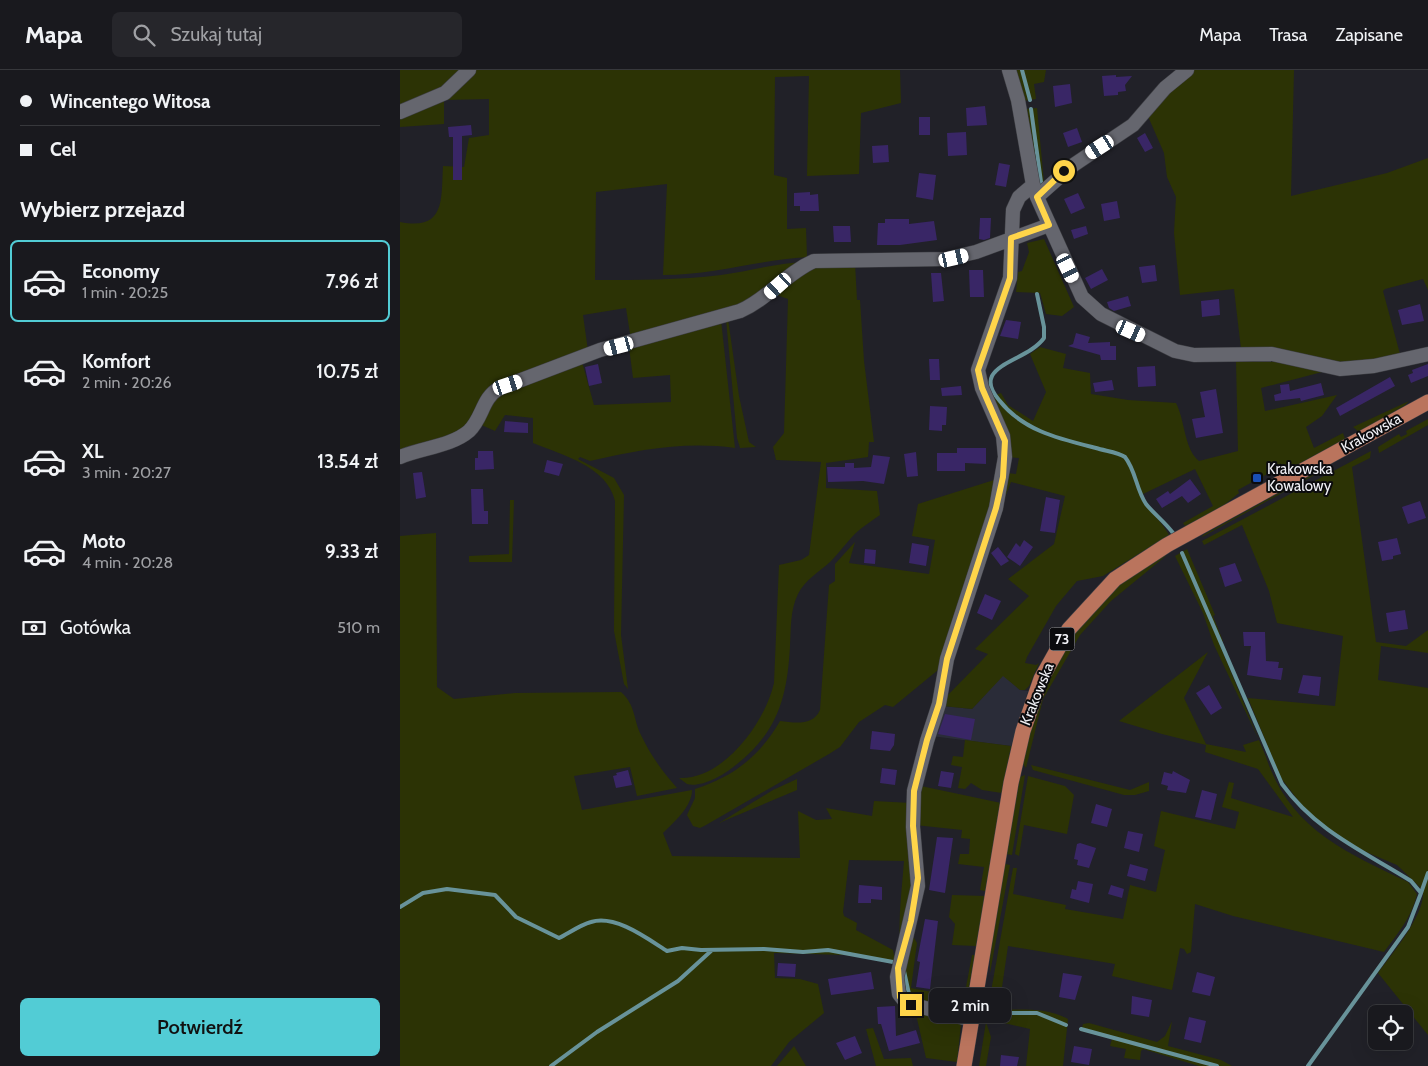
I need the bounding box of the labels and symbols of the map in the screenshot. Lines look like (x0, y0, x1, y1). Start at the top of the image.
car (1083, 133, 1116, 161)
route start (1053, 160, 1075, 182)
car (937, 247, 970, 269)
car (1054, 251, 1081, 285)
car (761, 270, 794, 302)
car (1114, 318, 1147, 344)
car (602, 335, 635, 357)
car (491, 373, 524, 397)
street label: Krakowska (1338, 409, 1405, 457)
place label: Krakowska Kowalowy (1267, 460, 1334, 495)
marker: Krakowska Kowalowy (1251, 472, 1263, 484)
road number: 73 (1050, 628, 1074, 650)
street label: Krakowska (1016, 659, 1058, 728)
callout: 2 min (928, 988, 1011, 1022)
route end (900, 994, 922, 1016)

